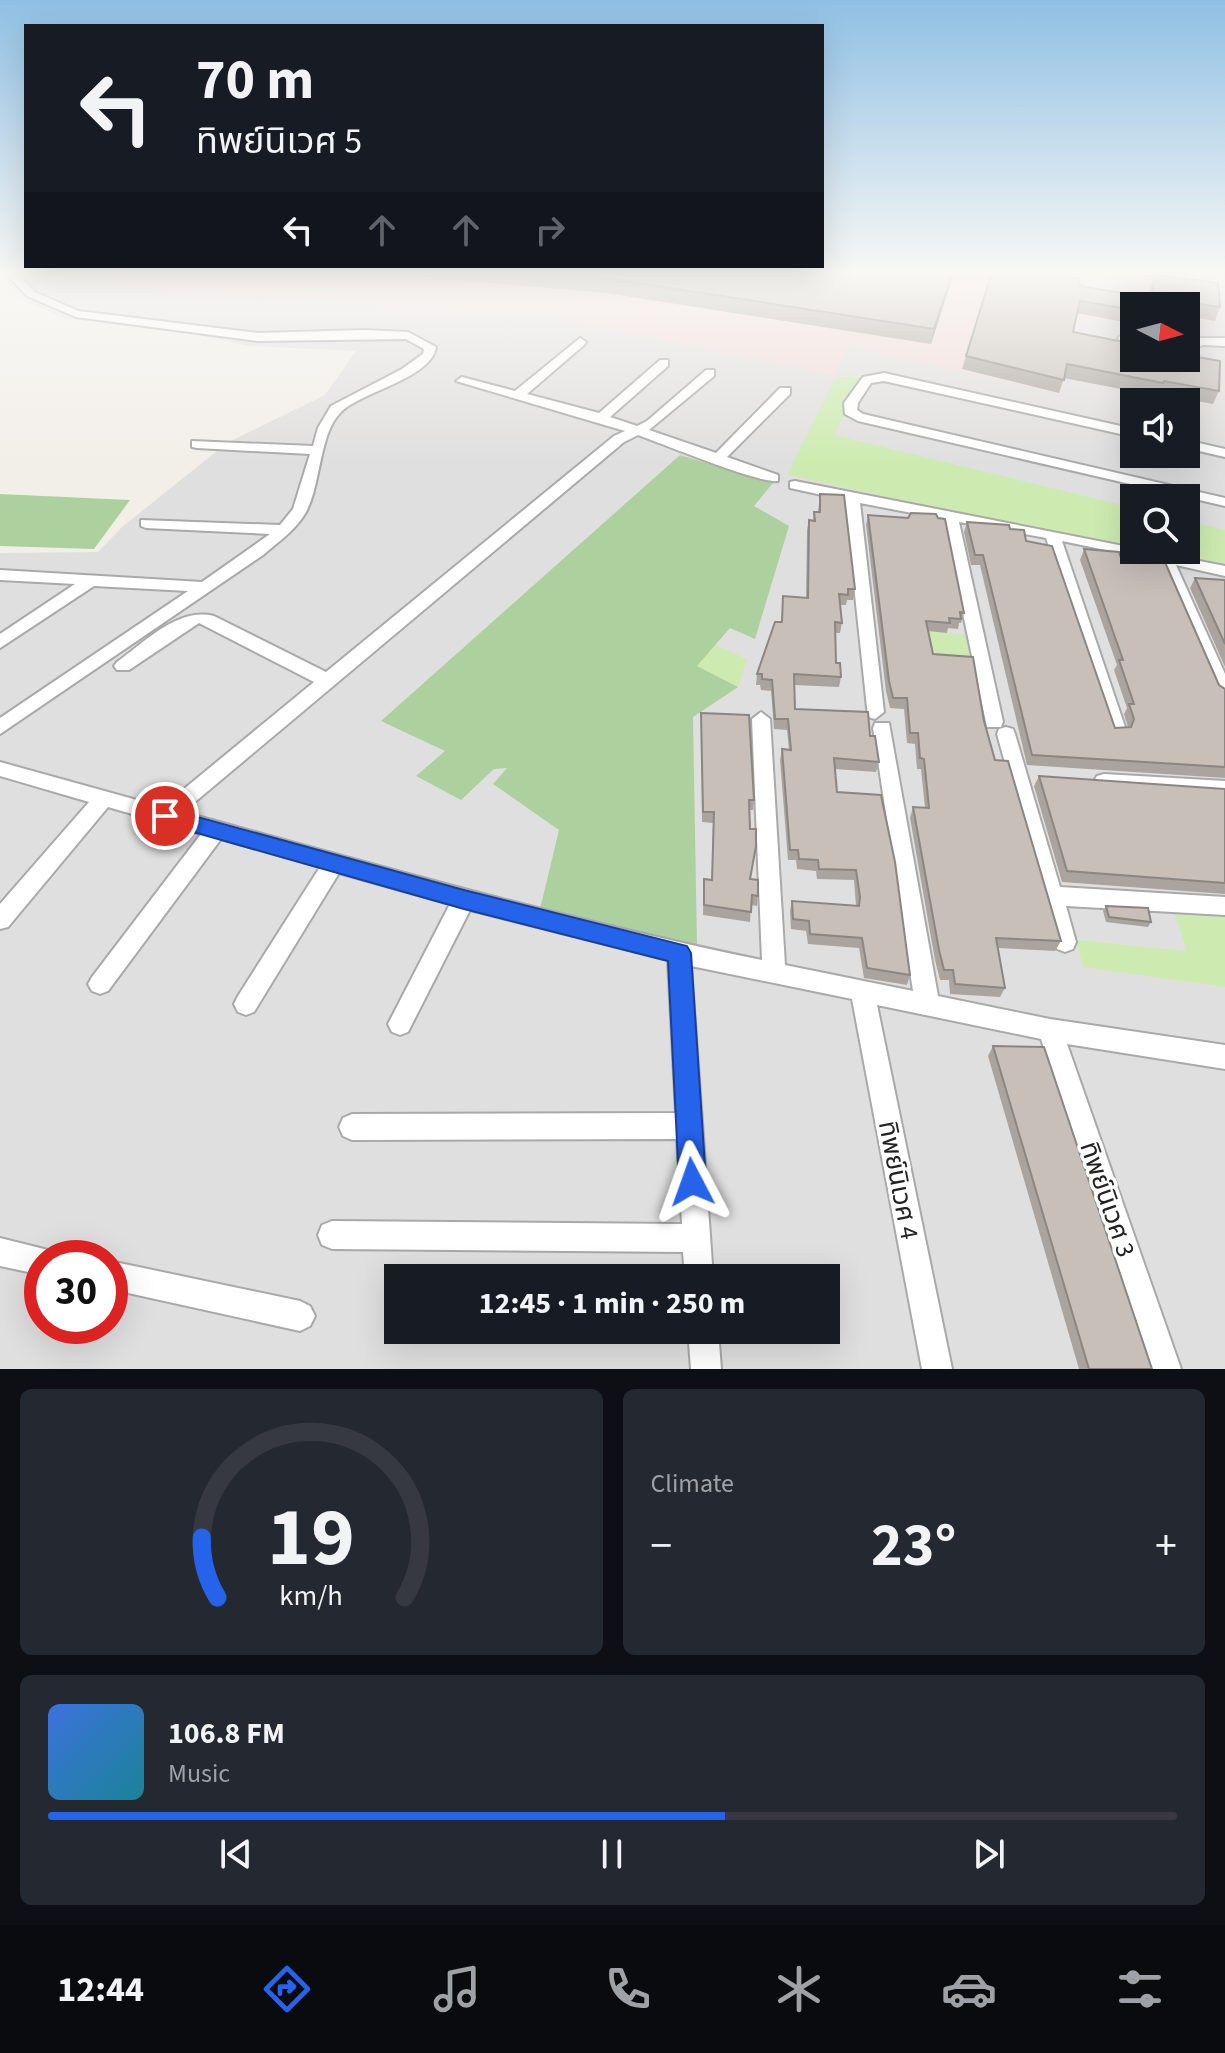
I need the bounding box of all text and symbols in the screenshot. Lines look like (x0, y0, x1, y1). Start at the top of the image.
text: 70 m (196, 41, 314, 120)
icon: left (64, 56, 168, 160)
text: ทิพย์นิเวศ 5 (196, 116, 362, 167)
icon: left (276, 208, 320, 252)
icon: ahead (360, 208, 404, 252)
icon: ahead (444, 208, 488, 252)
icon: right (528, 208, 572, 252)
north arrow (1120, 292, 1200, 372)
map controls (1120, 292, 1200, 564)
button: sound (1120, 388, 1200, 468)
button: search (1120, 484, 1200, 564)
pin (131, 782, 199, 850)
icon: arrive (143, 794, 187, 838)
street label: ทิพย์นิเวศ 4 (869, 1118, 928, 1243)
street label: ทิพย์นิเวศ 3 (1071, 1136, 1145, 1262)
position arrow (650, 1140, 734, 1224)
speed limit sign: 30 (24, 1240, 128, 1344)
text: 12:45 · 1 min · 250 m (479, 1282, 745, 1325)
text: Climate (651, 1465, 734, 1502)
text: 19 (267, 1479, 355, 1597)
text: 23° (871, 1504, 956, 1589)
text: − (651, 1515, 672, 1578)
text: + (1155, 1515, 1177, 1578)
text: km/h (280, 1576, 343, 1616)
text: 106.8 FM (168, 1712, 285, 1755)
text: Music (168, 1755, 230, 1792)
icon: previous (214, 1832, 258, 1876)
icon: pause (590, 1832, 634, 1876)
icon: next (967, 1832, 1011, 1876)
icon: directions (259, 1961, 315, 2017)
icon: music (429, 1961, 485, 2017)
icon: phone (600, 1961, 656, 2017)
icon: climate (771, 1961, 827, 2017)
icon: car (941, 1961, 997, 2017)
icon: filters (1112, 1961, 1168, 2017)
text: 12:44 (57, 1964, 144, 2015)

